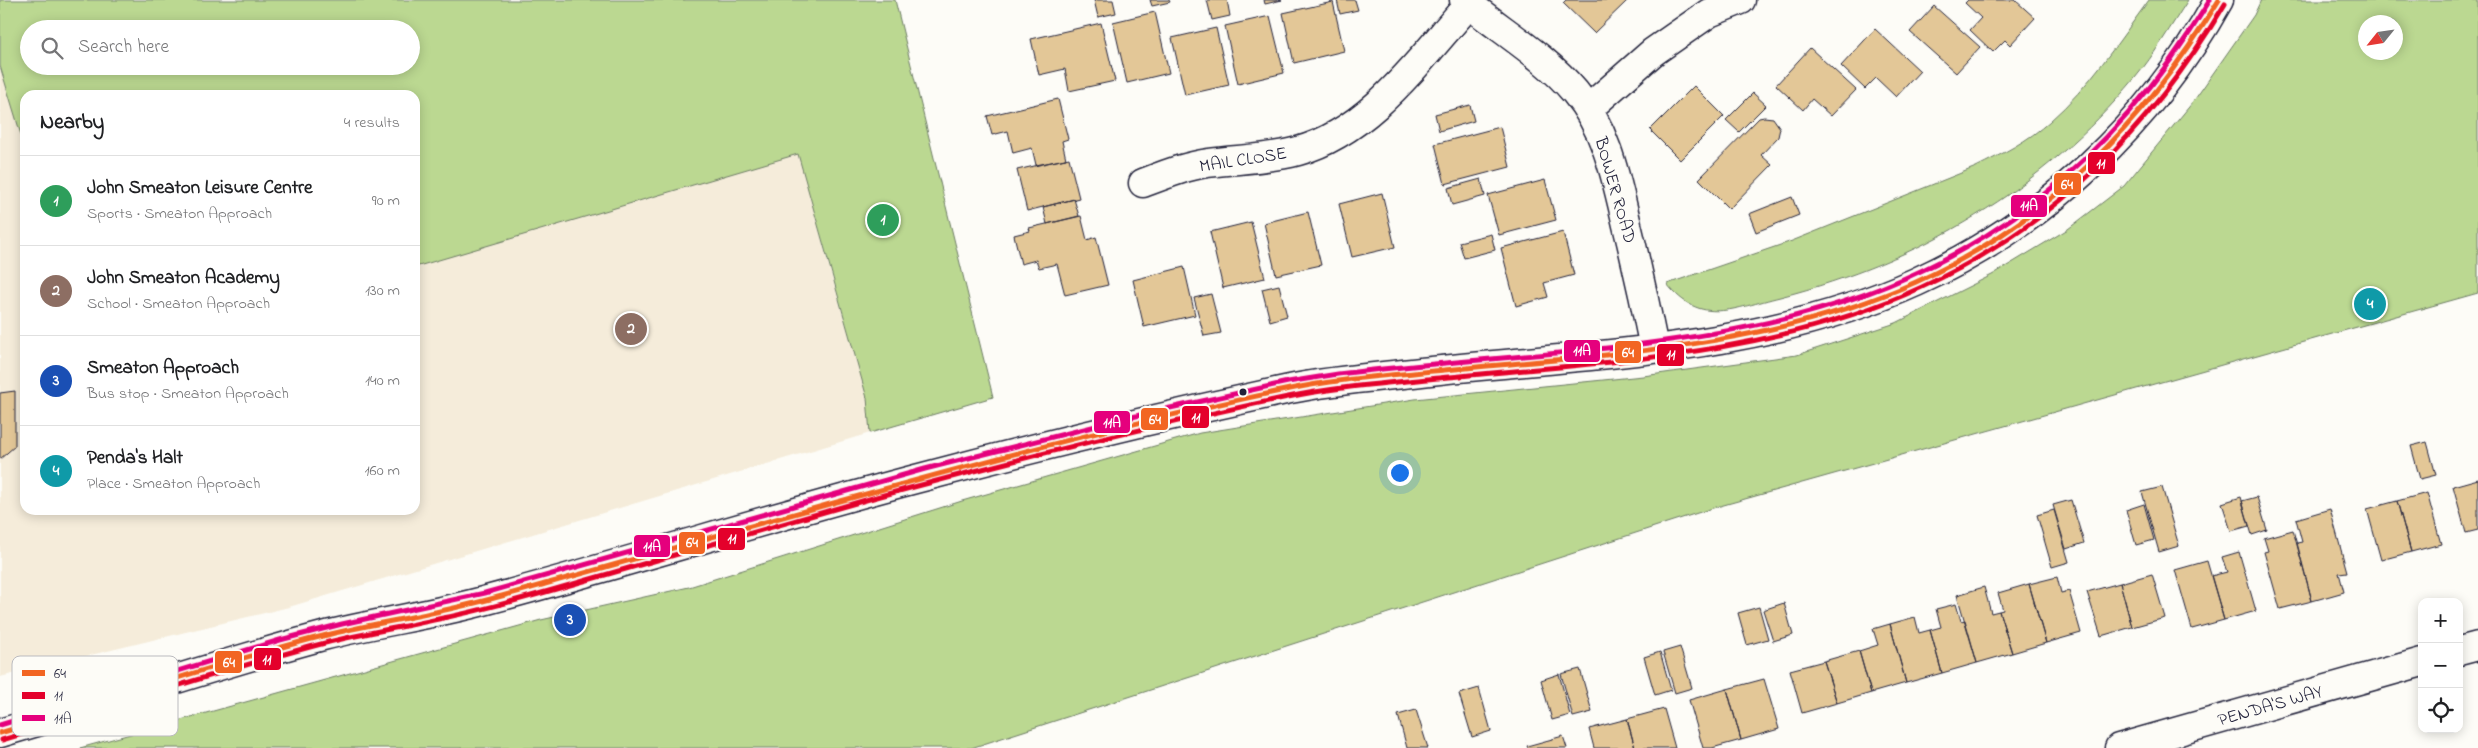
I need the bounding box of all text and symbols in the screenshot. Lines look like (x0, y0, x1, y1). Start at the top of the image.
north arrow (2358, 15, 2403, 60)
search box (20, 20, 420, 75)
icon: search (38, 34, 66, 62)
text: Search here (78, 34, 169, 61)
text: Nearby (40, 108, 104, 138)
text: 4 results (344, 111, 400, 135)
street label: BOWER ROAD (1586, 133, 1642, 247)
street label: MAIL CLOSE (1198, 141, 1289, 181)
line badge: 11 (2087, 151, 2116, 175)
text: 11 (2097, 154, 2106, 175)
line badge: 64 (2053, 172, 2082, 196)
text: John Smeaton Leisure Centre (87, 175, 313, 202)
text: 64 (2060, 175, 2073, 196)
text: 1 (53, 189, 59, 213)
text: 90 m (372, 189, 400, 213)
line badge: 11A (2010, 194, 2048, 218)
text: 11A (2020, 196, 2038, 217)
pin: 1 (867, 201, 899, 239)
text: Sports · Smeaton Approach (87, 202, 272, 226)
text: John Smeaton Academy (87, 265, 280, 292)
text: 2 (52, 279, 60, 303)
text: 130 m (365, 279, 400, 303)
pin: 4 (2354, 285, 2386, 323)
text: School · Smeaton Approach (87, 292, 270, 316)
pin: 2 (615, 310, 647, 348)
line badge: 11A (1563, 339, 1601, 363)
line badge: 64 (1614, 340, 1642, 364)
text: 11A (1573, 341, 1591, 362)
text: 64 (1621, 343, 1634, 364)
line badge: 11 (1656, 343, 1685, 367)
text: 11 (1667, 345, 1676, 366)
text: Smeaton Approach (87, 355, 239, 382)
text: 3 (53, 369, 59, 393)
text: 140 m (365, 369, 400, 393)
text: Bus stop · Smeaton Approach (87, 382, 289, 406)
unlabelled marker (1238, 387, 1248, 397)
line badge: 11 (1181, 405, 1210, 429)
line badge: 64 (1140, 407, 1169, 431)
text: 11 (1192, 408, 1201, 429)
line badge: 11A (1093, 410, 1131, 434)
text: 64 (1148, 410, 1161, 431)
text: 11A (1103, 413, 1121, 434)
text: Penda's Halt (87, 445, 183, 472)
text: 4 (53, 459, 59, 483)
text: 160 m (365, 459, 400, 483)
your location (1387, 460, 1413, 486)
text: Place · Smeaton Approach (87, 472, 260, 496)
line badge: 11 (717, 527, 746, 551)
text: 11 (728, 529, 737, 550)
line badge: 64 (678, 531, 706, 555)
text: 64 (685, 533, 698, 554)
line badge: 11A (633, 534, 671, 558)
text: 11A (643, 537, 661, 558)
map controls (2418, 598, 2463, 733)
button: + (2418, 598, 2463, 643)
pin: 3 (554, 601, 586, 639)
button: − (2418, 643, 2463, 688)
line badge: 11 (253, 647, 282, 671)
line badge: 64 (214, 650, 243, 674)
text: 11 (263, 650, 272, 671)
text: 64 (222, 653, 235, 674)
legend (12, 656, 178, 736)
text: 64 (54, 664, 66, 685)
street label: PENDA'S WAY (2215, 679, 2327, 734)
text: 11 (54, 686, 63, 707)
button: locate (2418, 688, 2463, 733)
text: 11A (54, 709, 72, 730)

